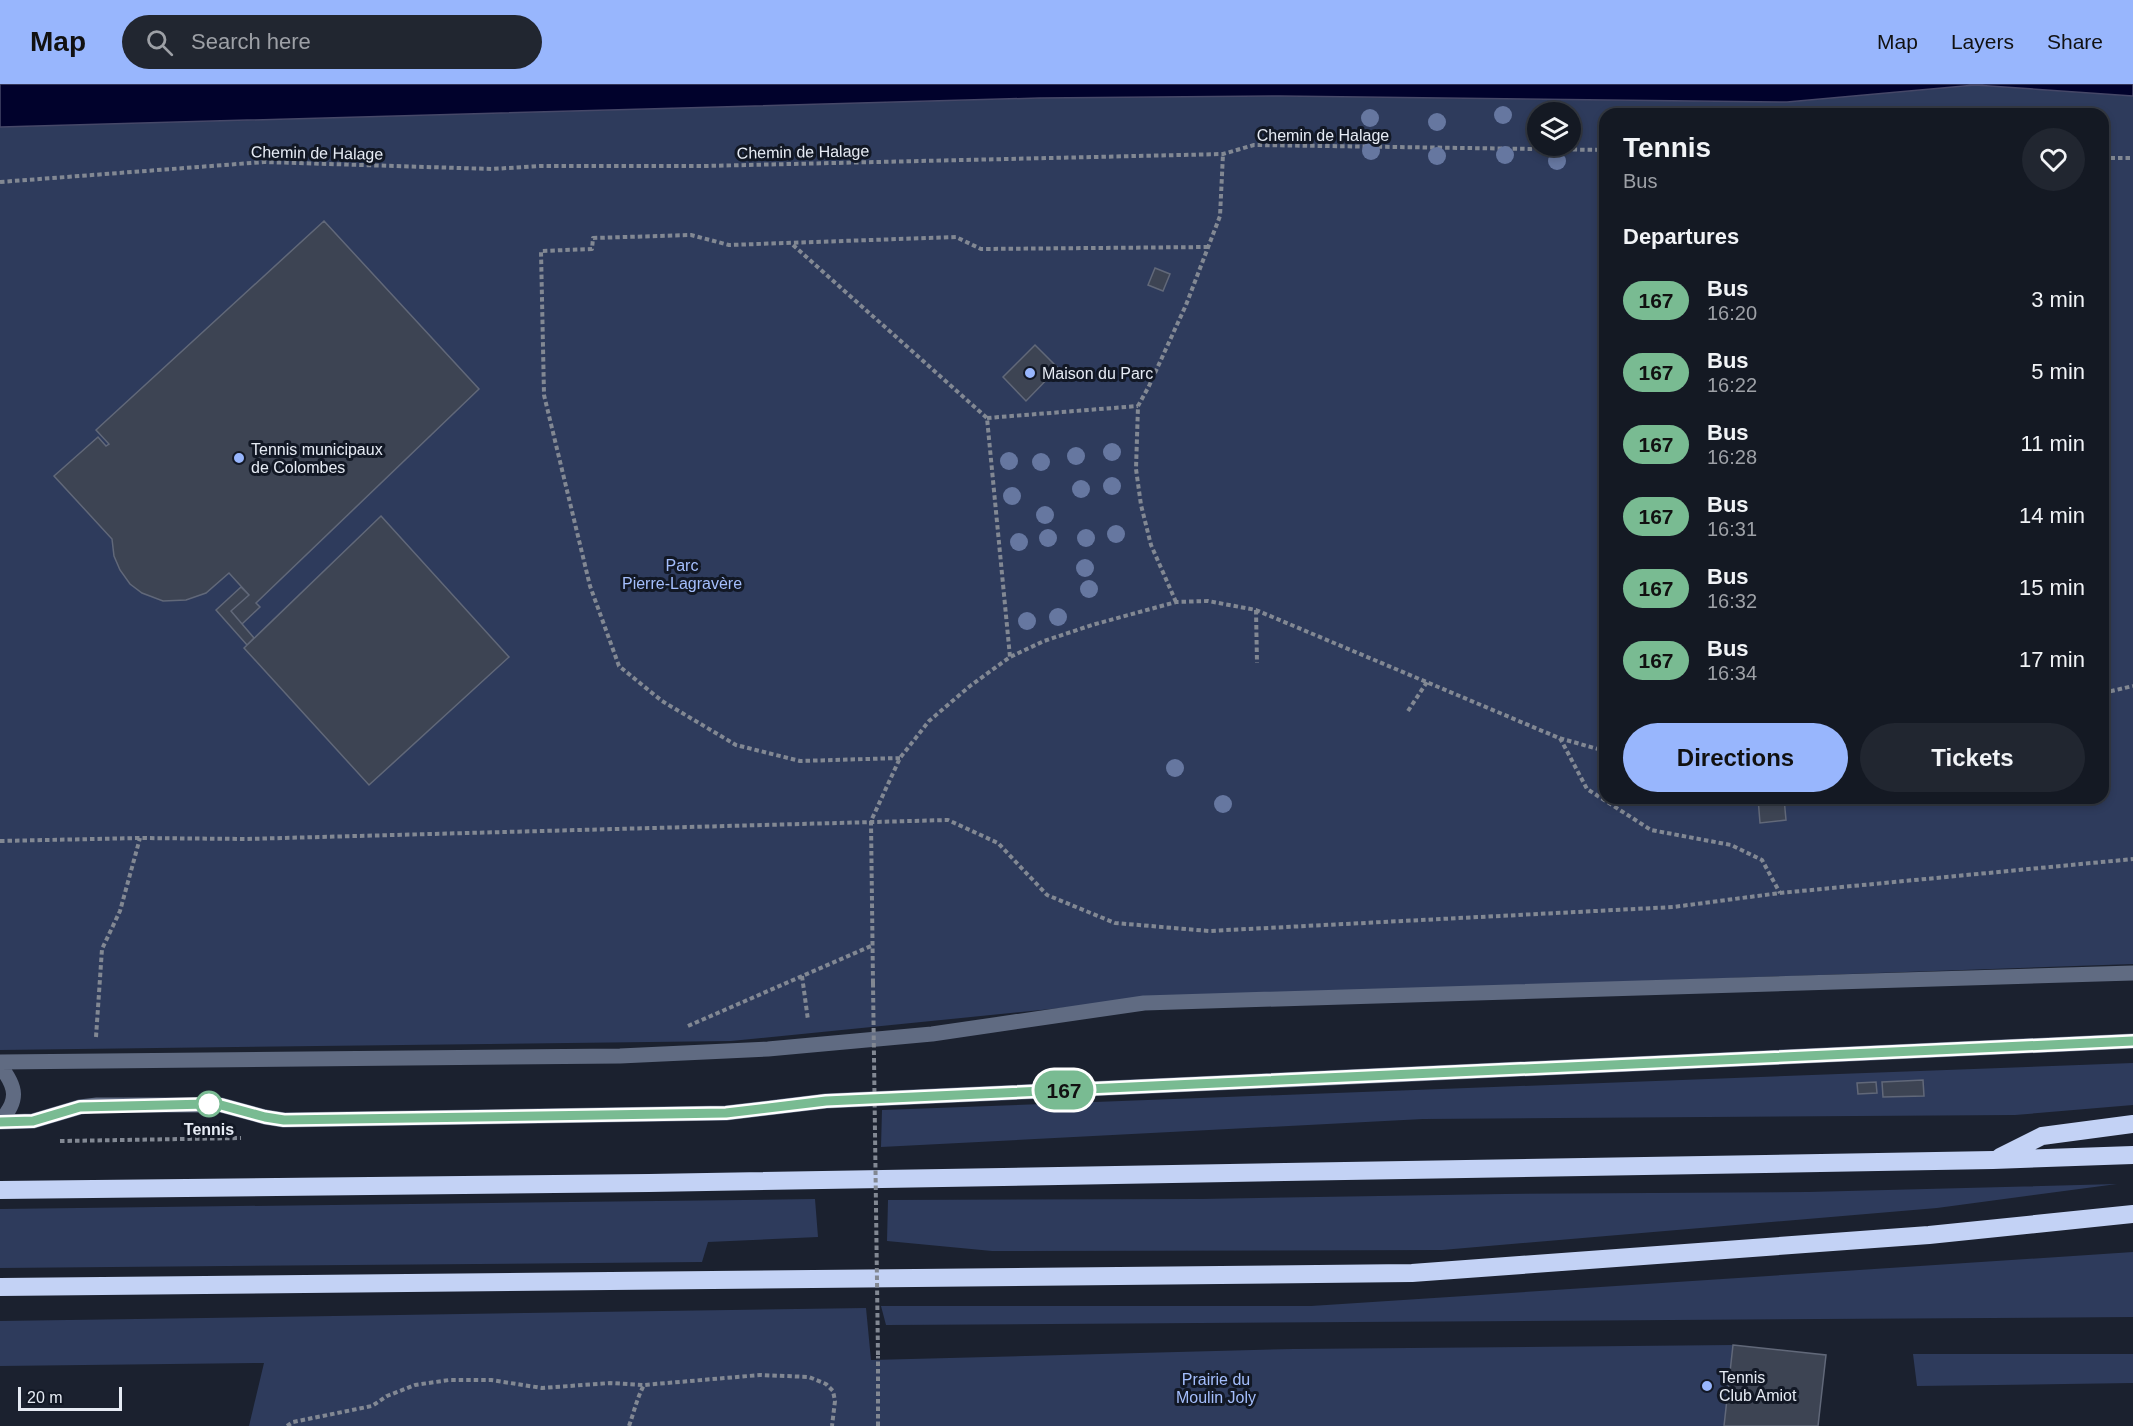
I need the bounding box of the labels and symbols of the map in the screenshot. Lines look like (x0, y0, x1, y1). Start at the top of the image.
street label: Chemin de Halage (1257, 127, 1389, 144)
street label: Chemin de Halage (737, 142, 869, 162)
street label: Chemin de Halage (251, 143, 383, 163)
place label: Maison du Parc (1042, 365, 1153, 382)
marker: Maison du Parc (1023, 366, 1037, 380)
place label: Tennis municipaux de Colombes (251, 441, 383, 476)
marker: Tennis municipaux de Colombes (232, 451, 246, 465)
park label: Parc Pierre-Lagravère (622, 557, 742, 592)
line badge: 167 (1030, 1070, 1098, 1110)
marker: Tennis (196, 1091, 222, 1117)
place label: Tennis (184, 1121, 234, 1138)
place label: Tennis Club Amiot (1719, 1369, 1797, 1404)
park label: Prairie du Moulin Joly (1176, 1371, 1256, 1406)
marker: Tennis Club Amiot (1700, 1379, 1714, 1393)
scale bar (18, 1384, 122, 1412)

